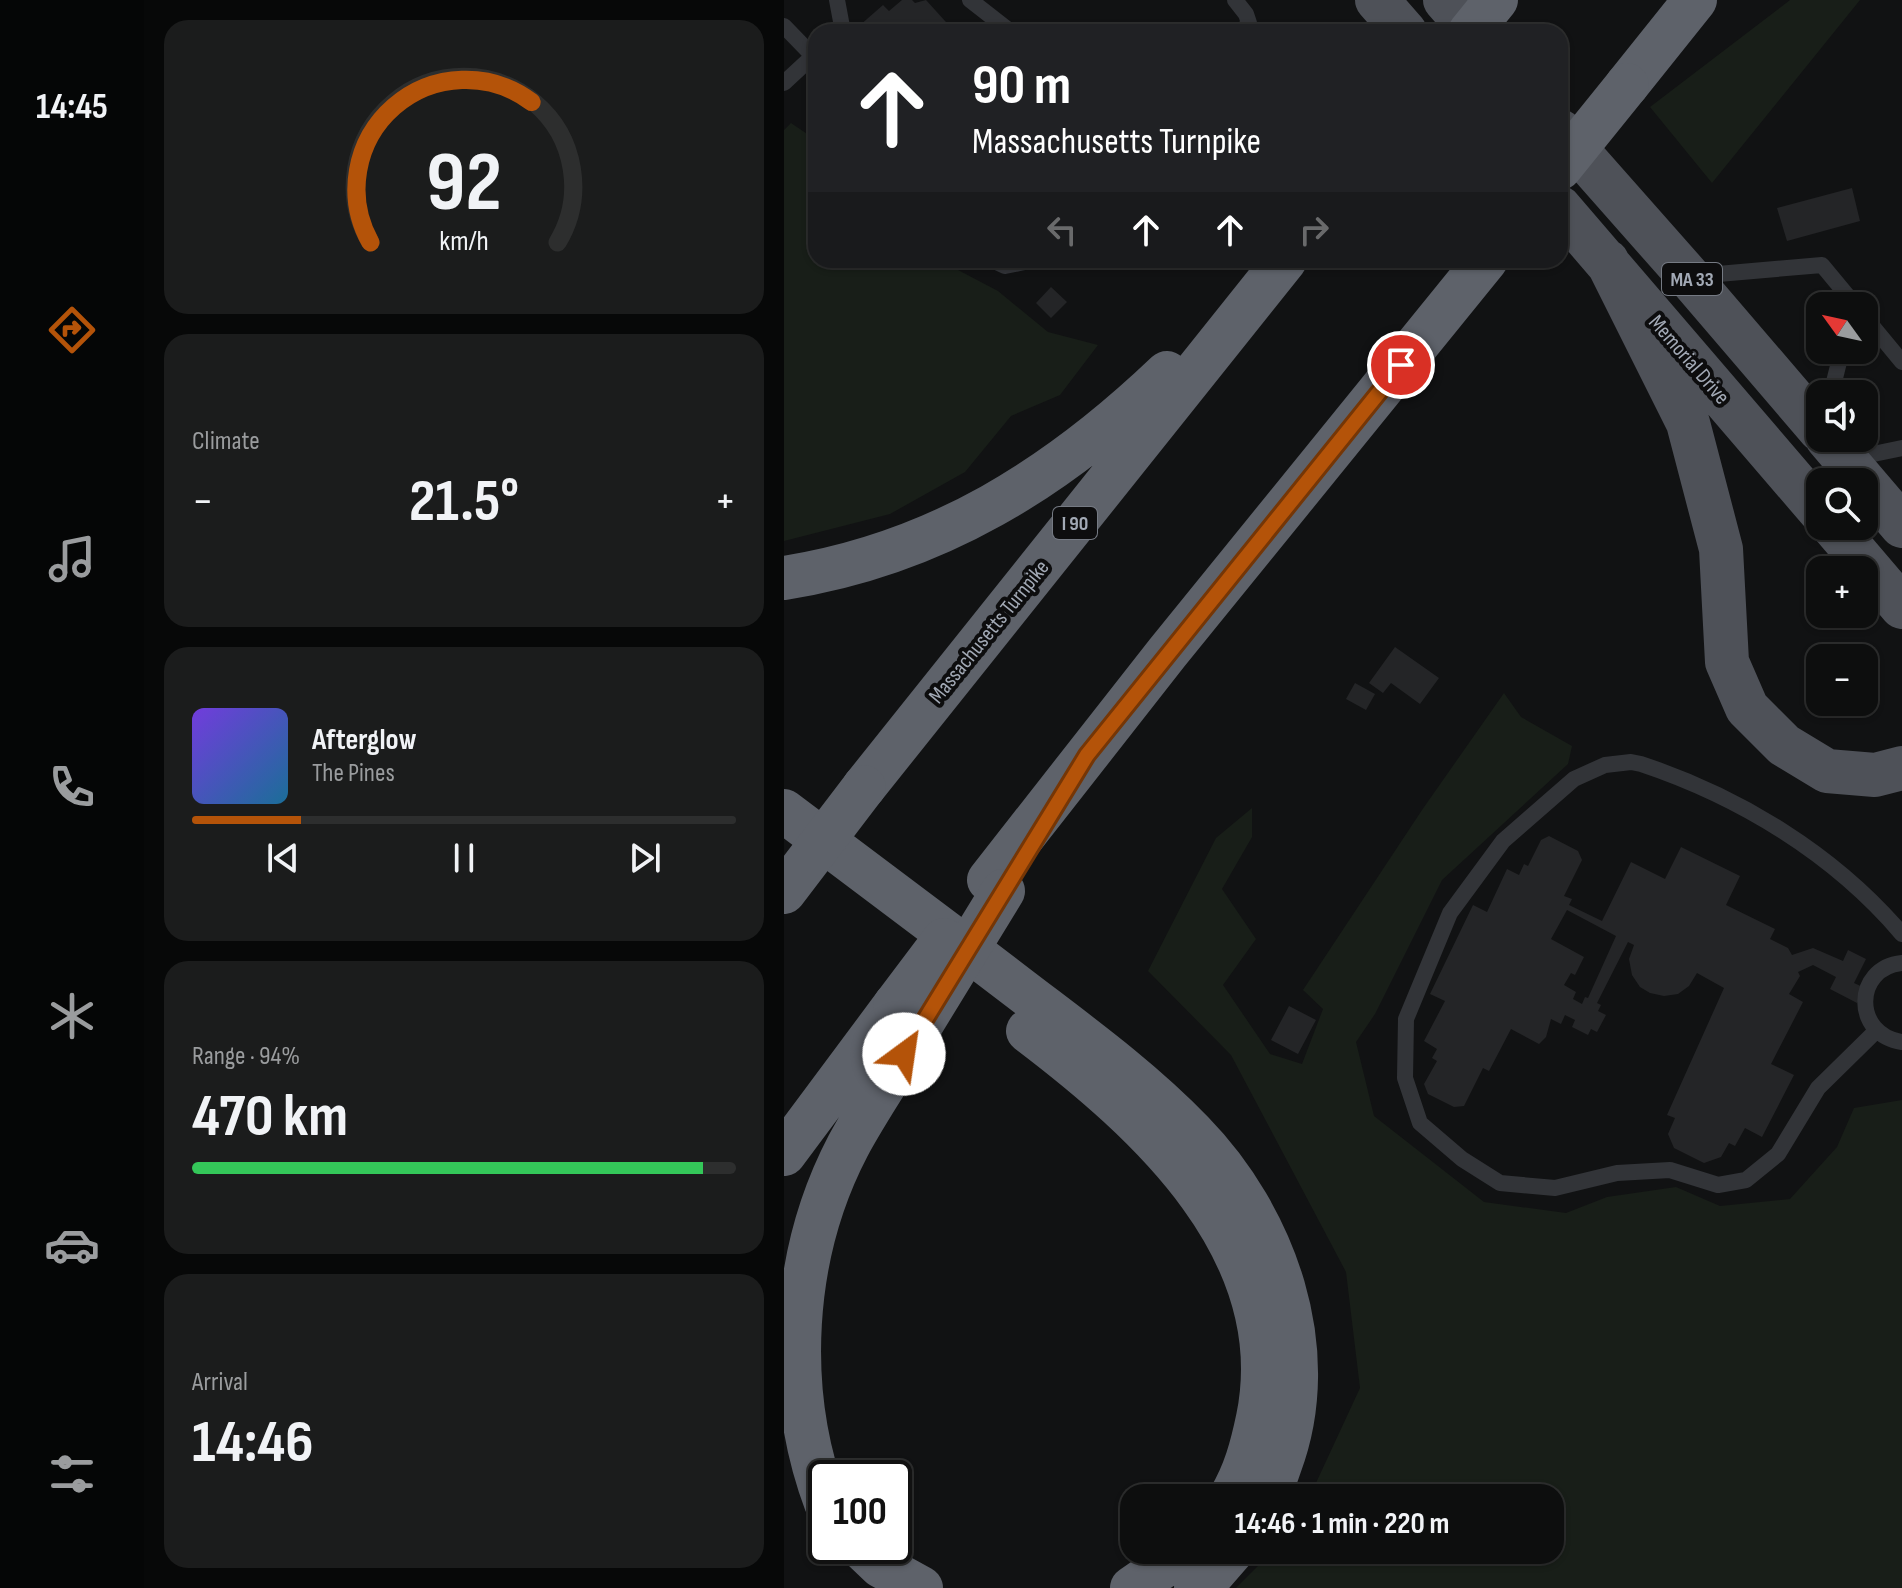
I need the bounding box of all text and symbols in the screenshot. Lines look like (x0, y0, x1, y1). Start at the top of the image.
text: 90 m (972, 53, 1071, 120)
icon: ahead (840, 56, 944, 160)
text: 14:45 (36, 86, 108, 129)
text: Massachusetts Turnpike (972, 121, 1261, 164)
text: 92 (426, 133, 502, 233)
icon: left (1040, 208, 1084, 252)
icon: ahead (1124, 208, 1168, 252)
icon: ahead (1208, 208, 1252, 252)
icon: right (1292, 208, 1336, 252)
text: km/h (439, 224, 489, 259)
road number: MA 33 (1662, 263, 1722, 295)
north arrow (1806, 292, 1878, 364)
map controls (1806, 292, 1878, 716)
icon: directions (44, 302, 100, 358)
street label: Memorial Drive (1643, 310, 1735, 410)
pin (1367, 331, 1435, 399)
icon: arrive (1379, 343, 1423, 387)
button: sound (1806, 380, 1878, 452)
text: Climate (192, 426, 260, 457)
text: 21.5° (409, 466, 519, 538)
button: search (1806, 468, 1878, 540)
text: − (192, 475, 214, 528)
text: + (714, 475, 736, 528)
road number: I 90 (1053, 507, 1097, 539)
icon: music (44, 531, 100, 587)
street label: Massachusetts Turnpike (923, 555, 1055, 709)
button: + (1806, 556, 1878, 628)
button: − (1806, 644, 1878, 716)
text: Afterglow (312, 722, 417, 758)
text: The Pines (312, 758, 395, 789)
icon: phone (44, 759, 100, 815)
icon: previous (261, 836, 305, 880)
icon: pause (442, 836, 486, 880)
icon: next (623, 836, 667, 880)
icon: climate (44, 988, 100, 1044)
position arrow (862, 1012, 946, 1096)
text: Range · 94% (192, 1041, 300, 1072)
text: 470 km (192, 1081, 348, 1153)
icon: car (44, 1217, 100, 1273)
text: Arrival (192, 1367, 248, 1398)
text: 14:46 (192, 1407, 313, 1479)
icon: filters (44, 1446, 100, 1502)
speed limit sign: 100 (808, 1460, 912, 1564)
text: 14:46 · 1 min · 220 m (1235, 1506, 1449, 1542)

